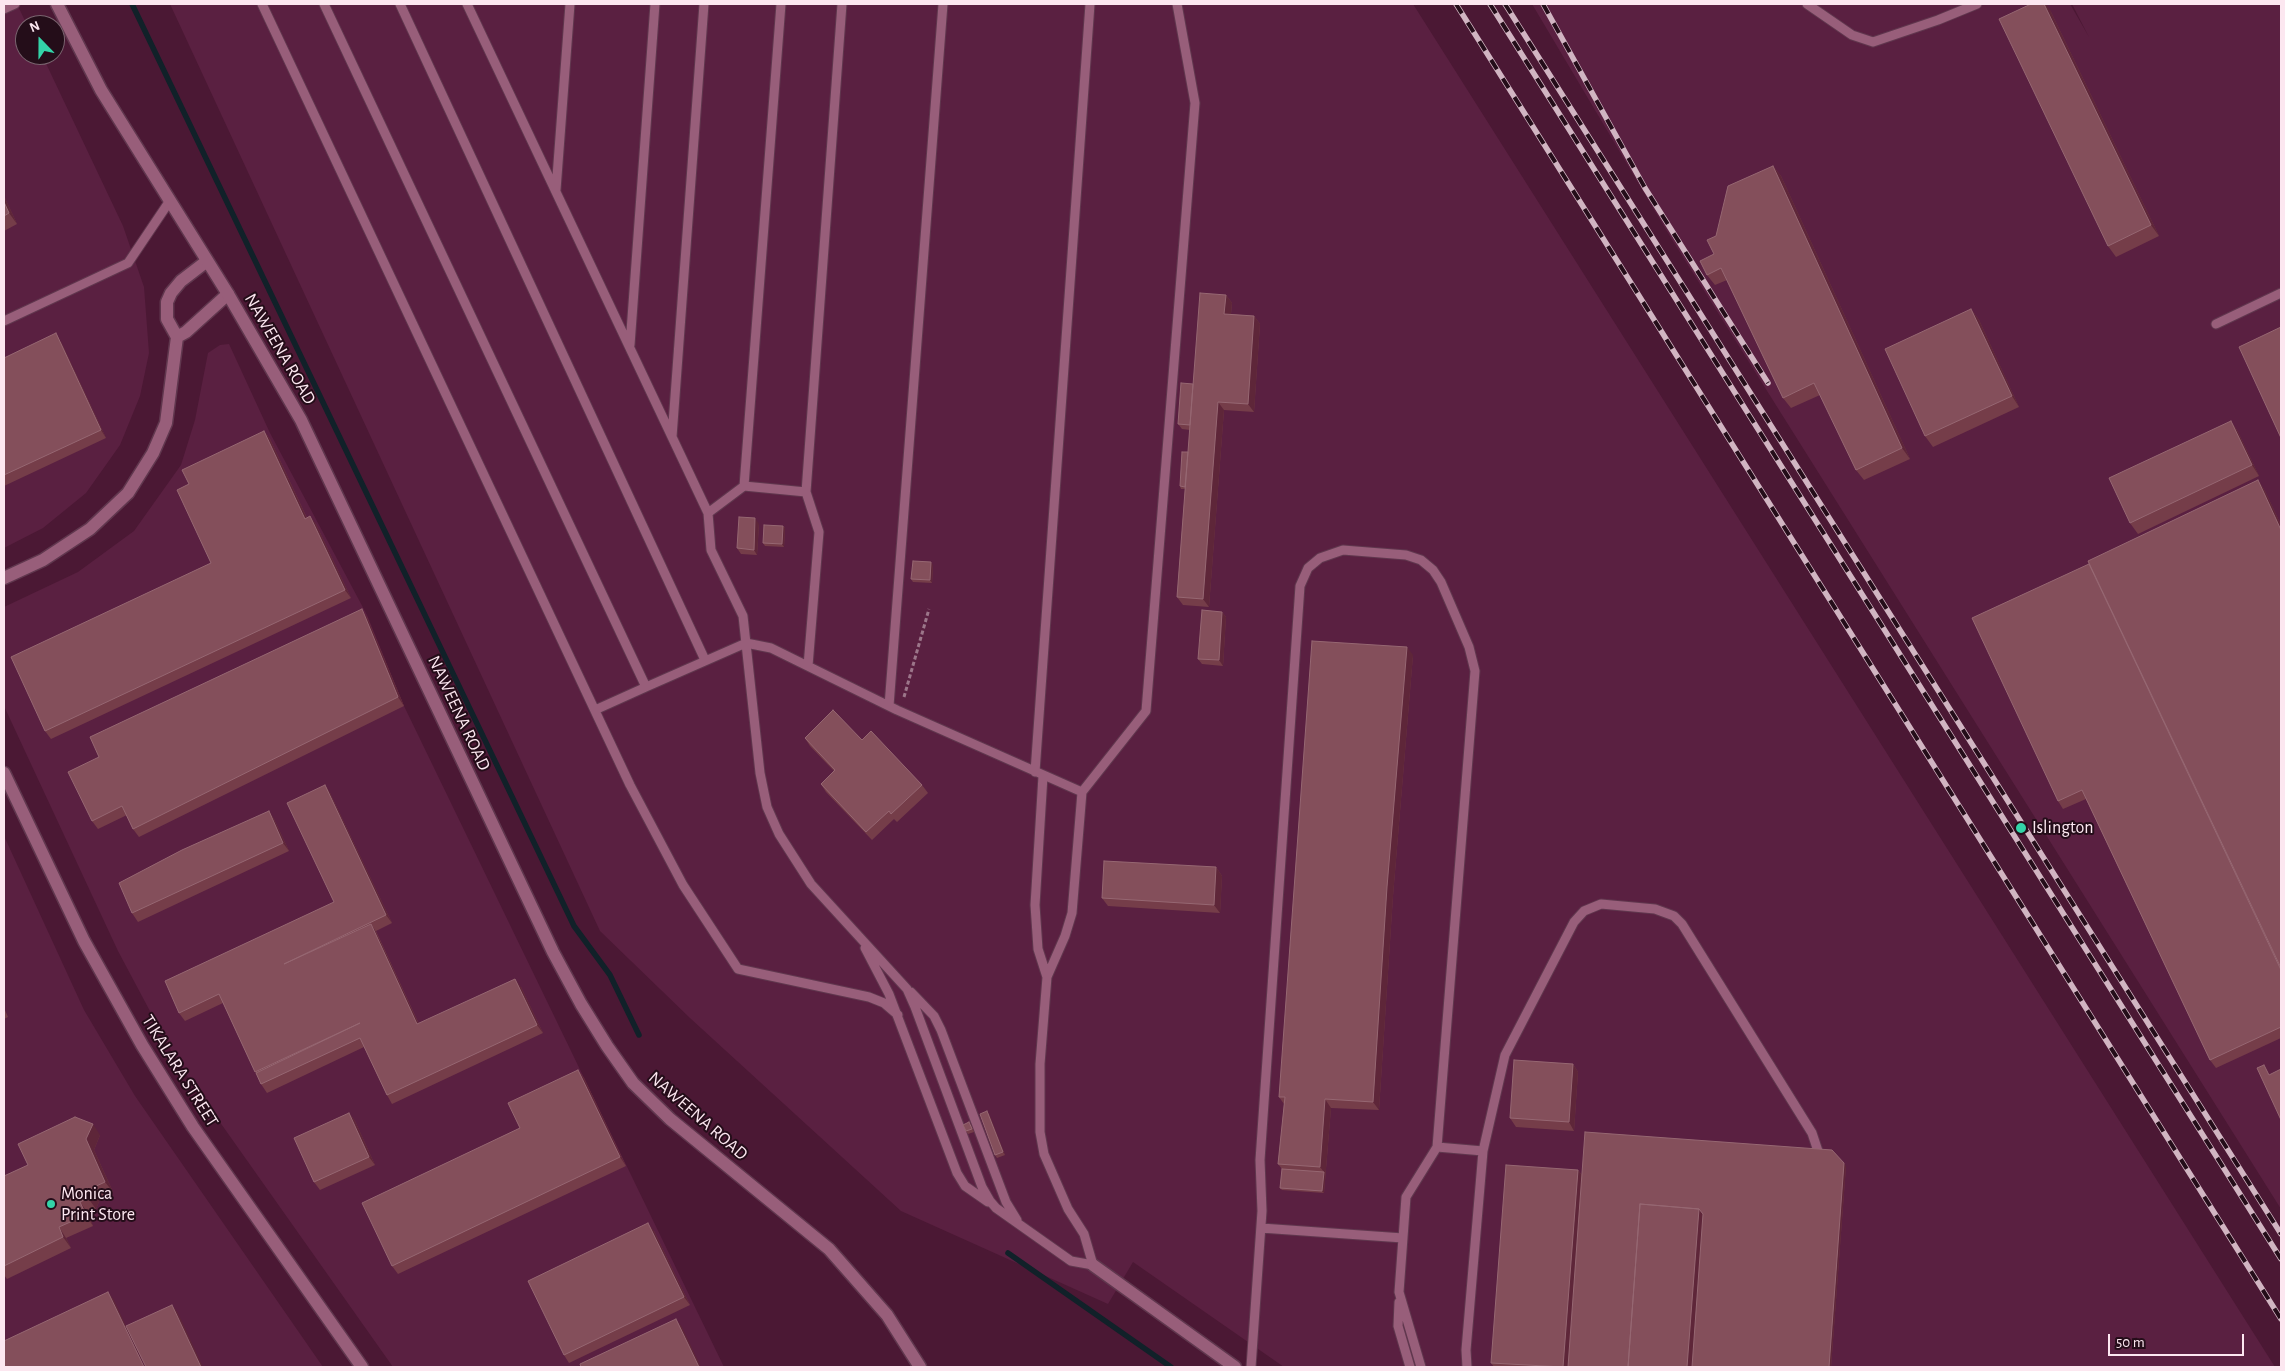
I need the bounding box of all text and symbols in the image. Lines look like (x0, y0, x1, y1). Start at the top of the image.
north arrow (15, 15, 65, 65)
text: N (28, 19, 42, 35)
street label: NAWEENA ROAD (240, 290, 320, 408)
street label: NAWEENA ROAD (423, 652, 495, 774)
place label: Islington (2032, 817, 2093, 839)
marker: Islington (2014, 821, 2028, 835)
street label: TIKALARA STREET (137, 1011, 223, 1131)
street label: NAWEENA ROAD (644, 1067, 752, 1165)
place label: Monica Print Store (61, 1183, 135, 1226)
marker: Monica Print Store (45, 1198, 57, 1210)
scale bar (2110, 1324, 2246, 1356)
text: 50 m (2116, 1335, 2145, 1350)

